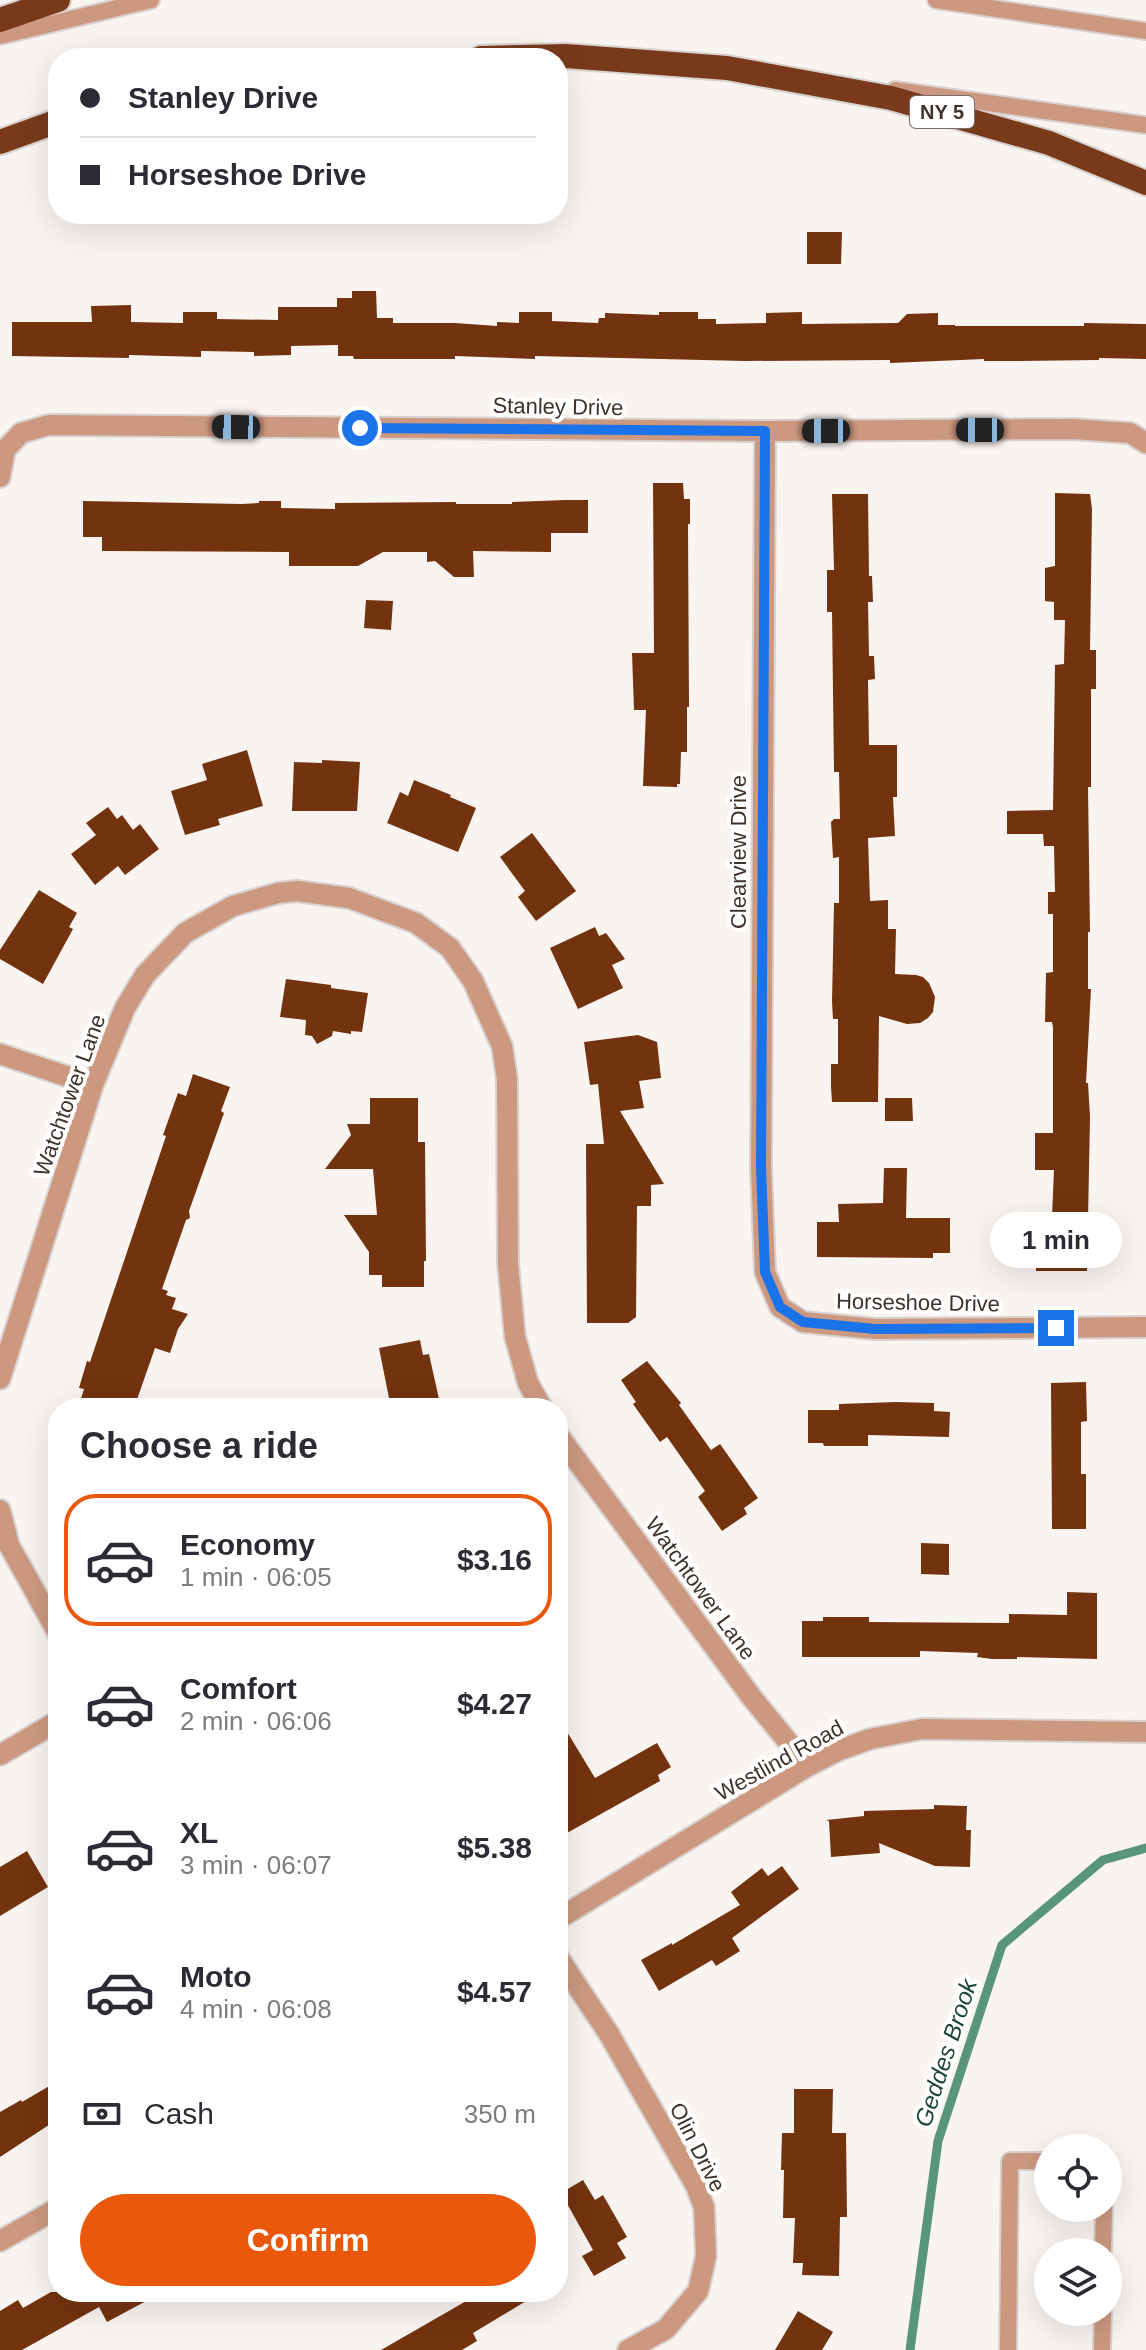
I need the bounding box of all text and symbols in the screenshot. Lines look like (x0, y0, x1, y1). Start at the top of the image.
text: Stanley Drive (128, 81, 318, 114)
road number: NY 5 (910, 96, 974, 128)
text: Horseshoe Drive (128, 158, 366, 191)
street label: Stanley Drive (492, 393, 624, 420)
route start (342, 410, 378, 446)
car (212, 415, 260, 439)
car (956, 418, 1004, 442)
car (802, 419, 850, 443)
street label: Clearview Drive (726, 775, 751, 929)
street label: Watchtower Lane (29, 1011, 110, 1180)
callout: 1 min (990, 1212, 1122, 1268)
text: 1 min (1022, 1225, 1090, 1255)
street label: Horseshoe Drive (836, 1289, 1000, 1316)
route end (1038, 1310, 1074, 1346)
text: Choose a ride (80, 1425, 318, 1466)
street label: Watchtower Lane (640, 1512, 761, 1665)
icon: car (84, 1524, 156, 1596)
text: Economy (180, 1528, 315, 1561)
text: $3.16 (457, 1543, 532, 1576)
text: 1 min · 06:05 (180, 1562, 332, 1592)
icon: car (84, 1668, 156, 1740)
text: Comfort (180, 1672, 297, 1705)
text: $4.27 (457, 1687, 532, 1720)
text: 2 min · 06:06 (180, 1706, 332, 1736)
street label: Westlind Road (711, 1715, 848, 1806)
icon: car (84, 1812, 156, 1884)
text: XL (180, 1816, 218, 1849)
text: $5.38 (457, 1831, 532, 1864)
text: 3 min · 06:07 (180, 1850, 332, 1880)
icon: car (84, 1956, 156, 2028)
text: Moto (180, 1960, 252, 1993)
water label: Geddes Brook (909, 1974, 983, 2130)
text: $4.57 (457, 1975, 532, 2008)
text: 4 min · 06:08 (180, 1994, 332, 2024)
icon: cash (80, 2092, 124, 2136)
text: Cash (144, 2097, 214, 2130)
text: 350 m (464, 2099, 536, 2129)
street label: Olin Drive (664, 2099, 731, 2196)
map controls (1034, 2134, 1122, 2326)
button: locate (1034, 2134, 1122, 2222)
button: Confirm (80, 2194, 536, 2286)
button: layers (1034, 2238, 1122, 2326)

